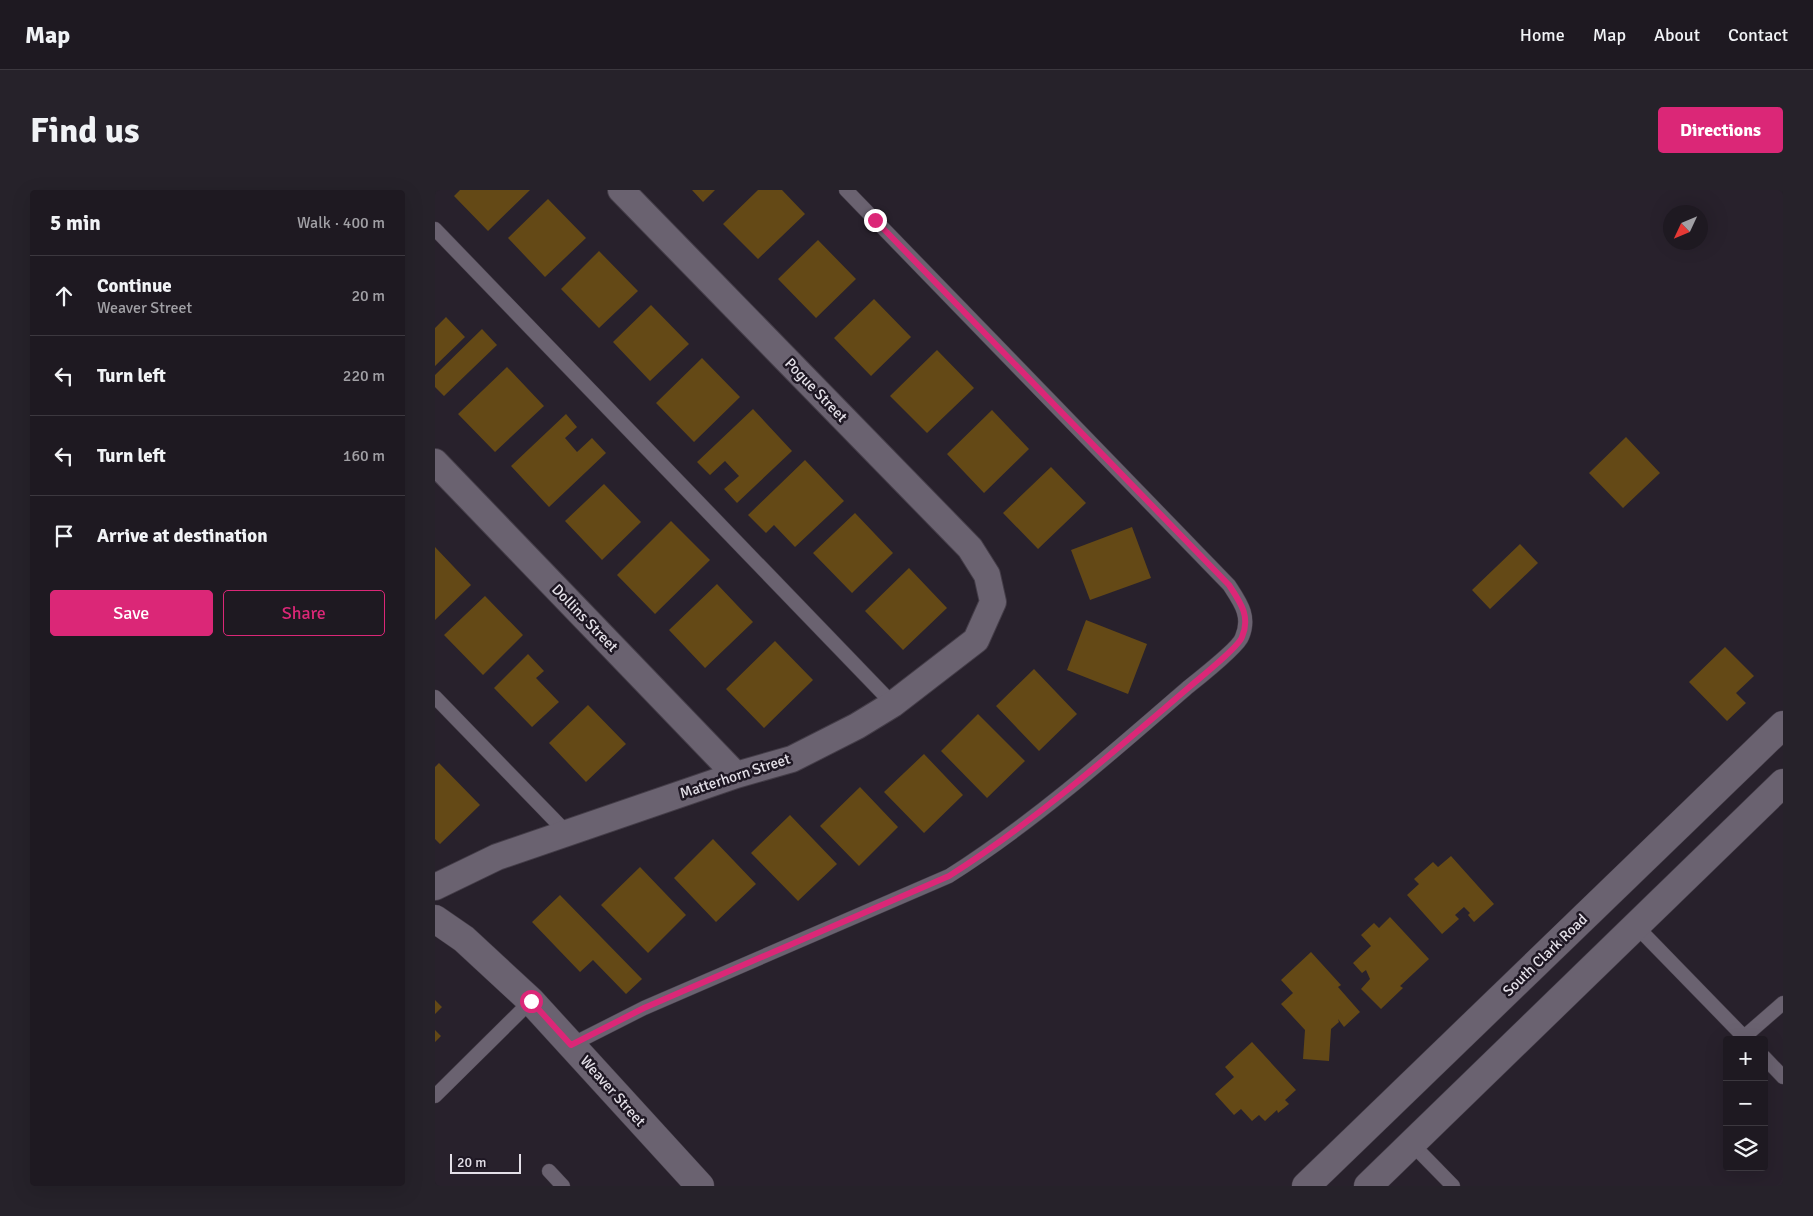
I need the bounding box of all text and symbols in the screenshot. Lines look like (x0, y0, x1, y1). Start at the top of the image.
text: Map (25, 20, 70, 50)
text: Home (1520, 24, 1565, 46)
text: Map (1593, 24, 1626, 46)
text: About (1654, 24, 1700, 46)
text: Contact (1728, 24, 1788, 46)
button: Directions (1658, 107, 1783, 153)
text: Find us (30, 109, 140, 152)
north arrow (1663, 205, 1708, 250)
route end (864, 209, 887, 232)
text: 5 min (50, 210, 101, 236)
text: Walk · 400 m (297, 213, 385, 233)
text: Continue (97, 274, 172, 298)
icon: ahead (50, 282, 78, 310)
text: 20 m (351, 286, 385, 306)
text: Weaver Street (97, 298, 192, 318)
street label: Pogue Street (781, 354, 851, 426)
icon: left (50, 362, 78, 390)
text: Turn left (97, 364, 166, 388)
text: 220 m (343, 366, 385, 386)
icon: left (50, 442, 78, 470)
text: Turn left (97, 444, 166, 468)
text: 160 m (343, 446, 385, 466)
icon: arrive (50, 522, 78, 550)
text: Arrive at destination (97, 524, 268, 548)
street label: Dollins Street (548, 580, 622, 656)
button: Save (50, 590, 213, 636)
button: Share (223, 590, 385, 636)
street label: Matterhorn Street (678, 750, 792, 802)
street label: South Clark Road (1499, 910, 1591, 1000)
route start (520, 990, 543, 1013)
map controls (1723, 1036, 1768, 1171)
button: + (1723, 1036, 1768, 1081)
street label: Weaver Street (577, 1052, 649, 1130)
button: − (1723, 1081, 1768, 1126)
button: layers (1723, 1126, 1768, 1171)
scale bar (450, 1151, 521, 1174)
text: 20 m (457, 1154, 486, 1171)

